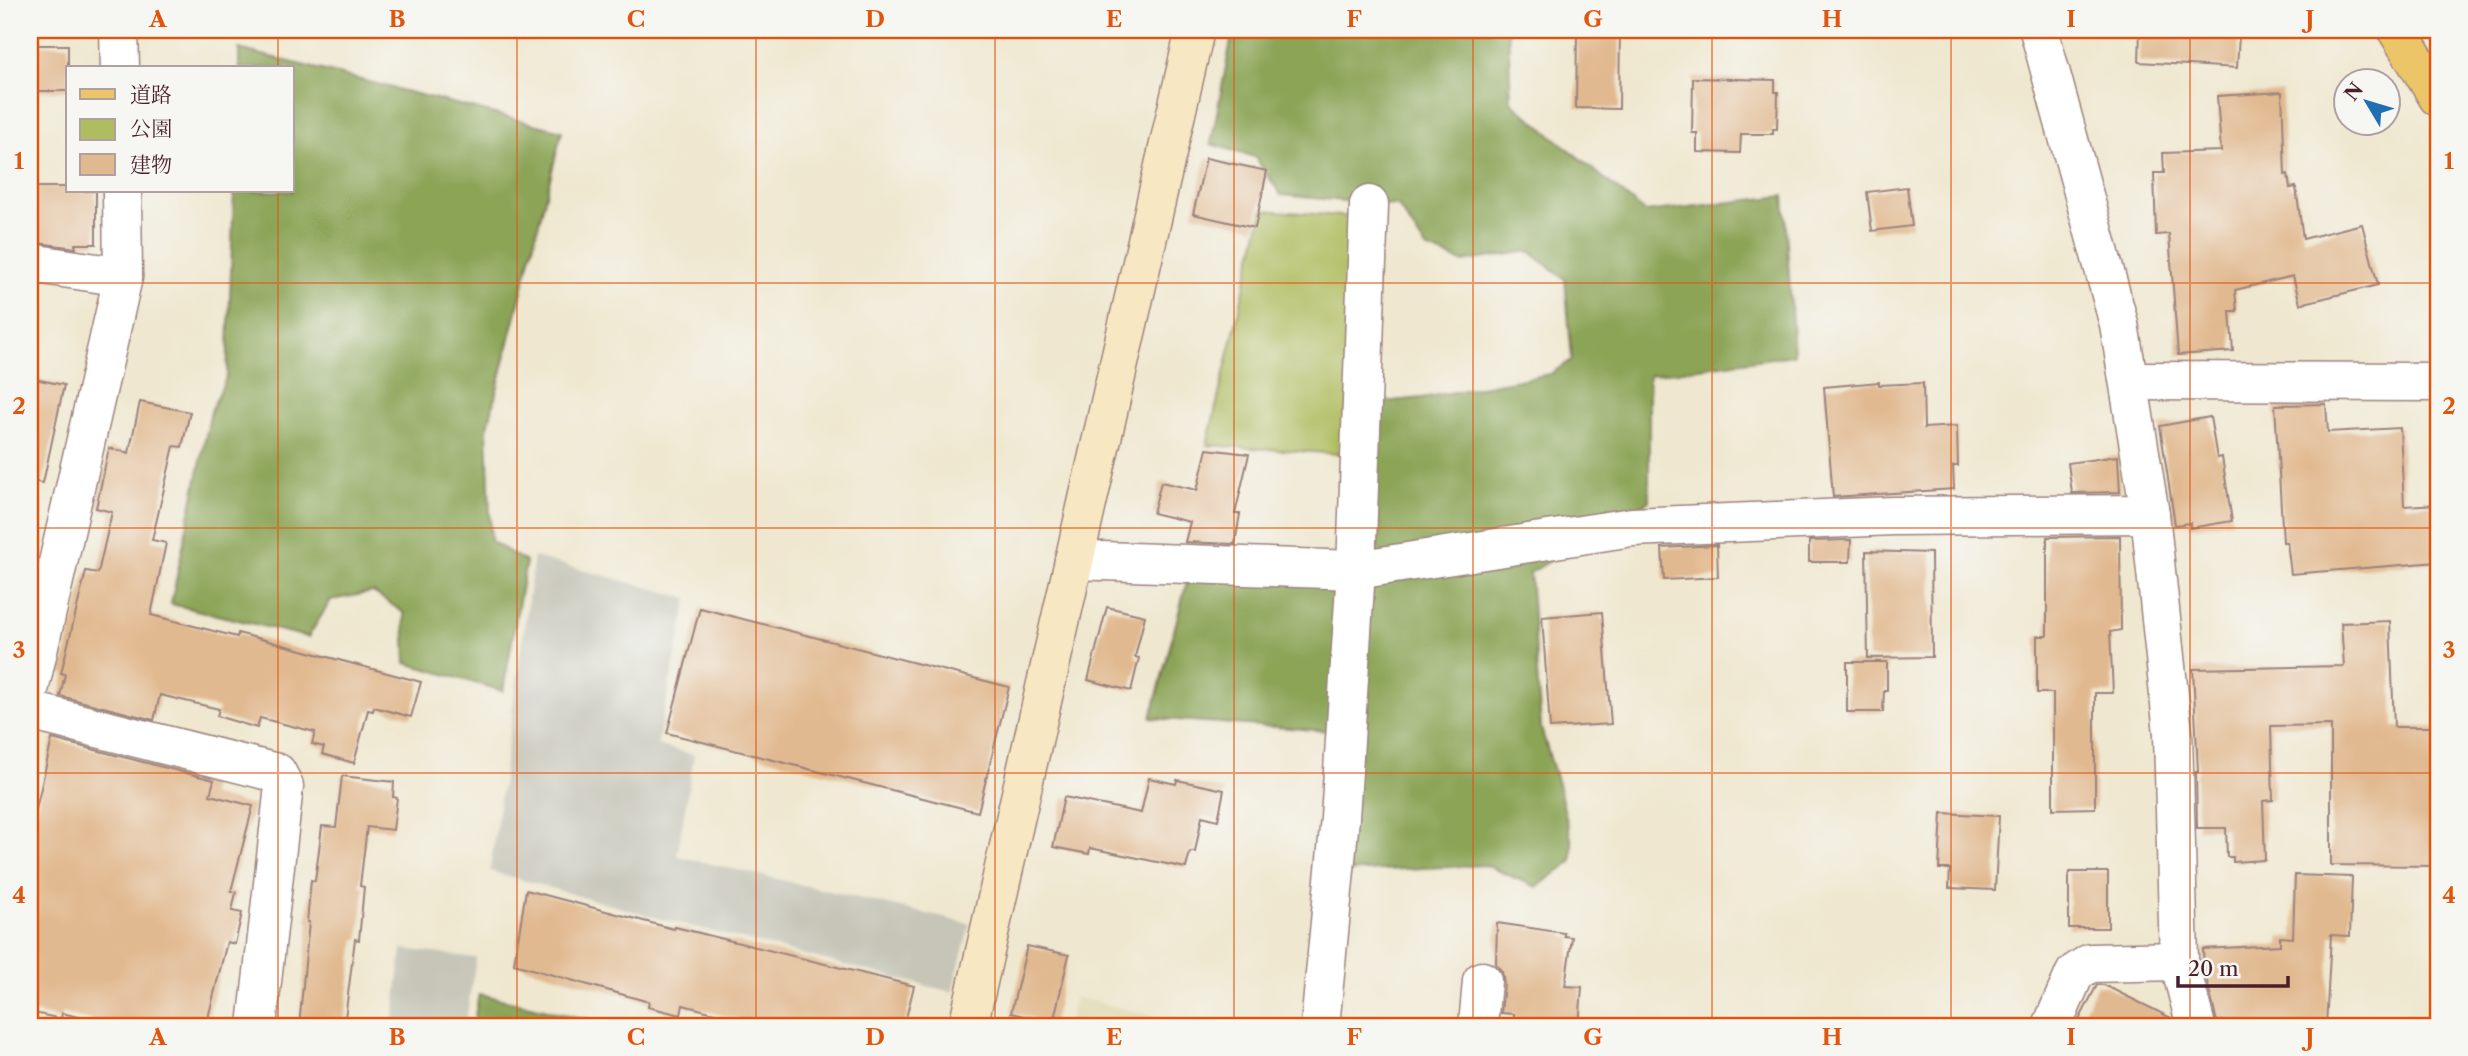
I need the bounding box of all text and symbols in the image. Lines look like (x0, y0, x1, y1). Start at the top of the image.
text: A (148, 5, 168, 33)
text: B (388, 5, 406, 33)
text: C (627, 5, 645, 33)
text: D (865, 5, 885, 33)
text: E (1106, 5, 1122, 33)
text: F (1346, 5, 1362, 33)
text: G (1583, 5, 1603, 33)
text: H (1822, 5, 1843, 33)
text: I (2066, 5, 2076, 33)
text: J (2301, 5, 2315, 33)
legend (66, 66, 294, 192)
north arrow (2332, 66, 2402, 136)
text: N (2340, 78, 2368, 105)
text: 道路 (130, 82, 172, 107)
text: 公園 (130, 116, 172, 141)
text: 1 (14, 147, 25, 175)
text: 1 (2444, 147, 2455, 175)
text: 建物 (130, 152, 172, 177)
text: 2 (12, 392, 26, 420)
text: 2 (2442, 392, 2456, 420)
text: 3 (13, 636, 26, 664)
text: 3 (2443, 636, 2456, 664)
text: 4 (12, 881, 26, 909)
text: 4 (2442, 881, 2456, 909)
scale bar (2178, 944, 2288, 988)
text: 20 m (2188, 956, 2239, 981)
text: A (148, 1023, 168, 1051)
text: B (388, 1023, 406, 1051)
text: C (627, 1023, 645, 1051)
text: D (865, 1023, 885, 1051)
text: E (1106, 1023, 1122, 1051)
text: F (1346, 1023, 1362, 1051)
text: G (1583, 1023, 1603, 1051)
text: H (1822, 1023, 1843, 1051)
text: I (2066, 1023, 2076, 1051)
text: J (2301, 1023, 2315, 1051)

